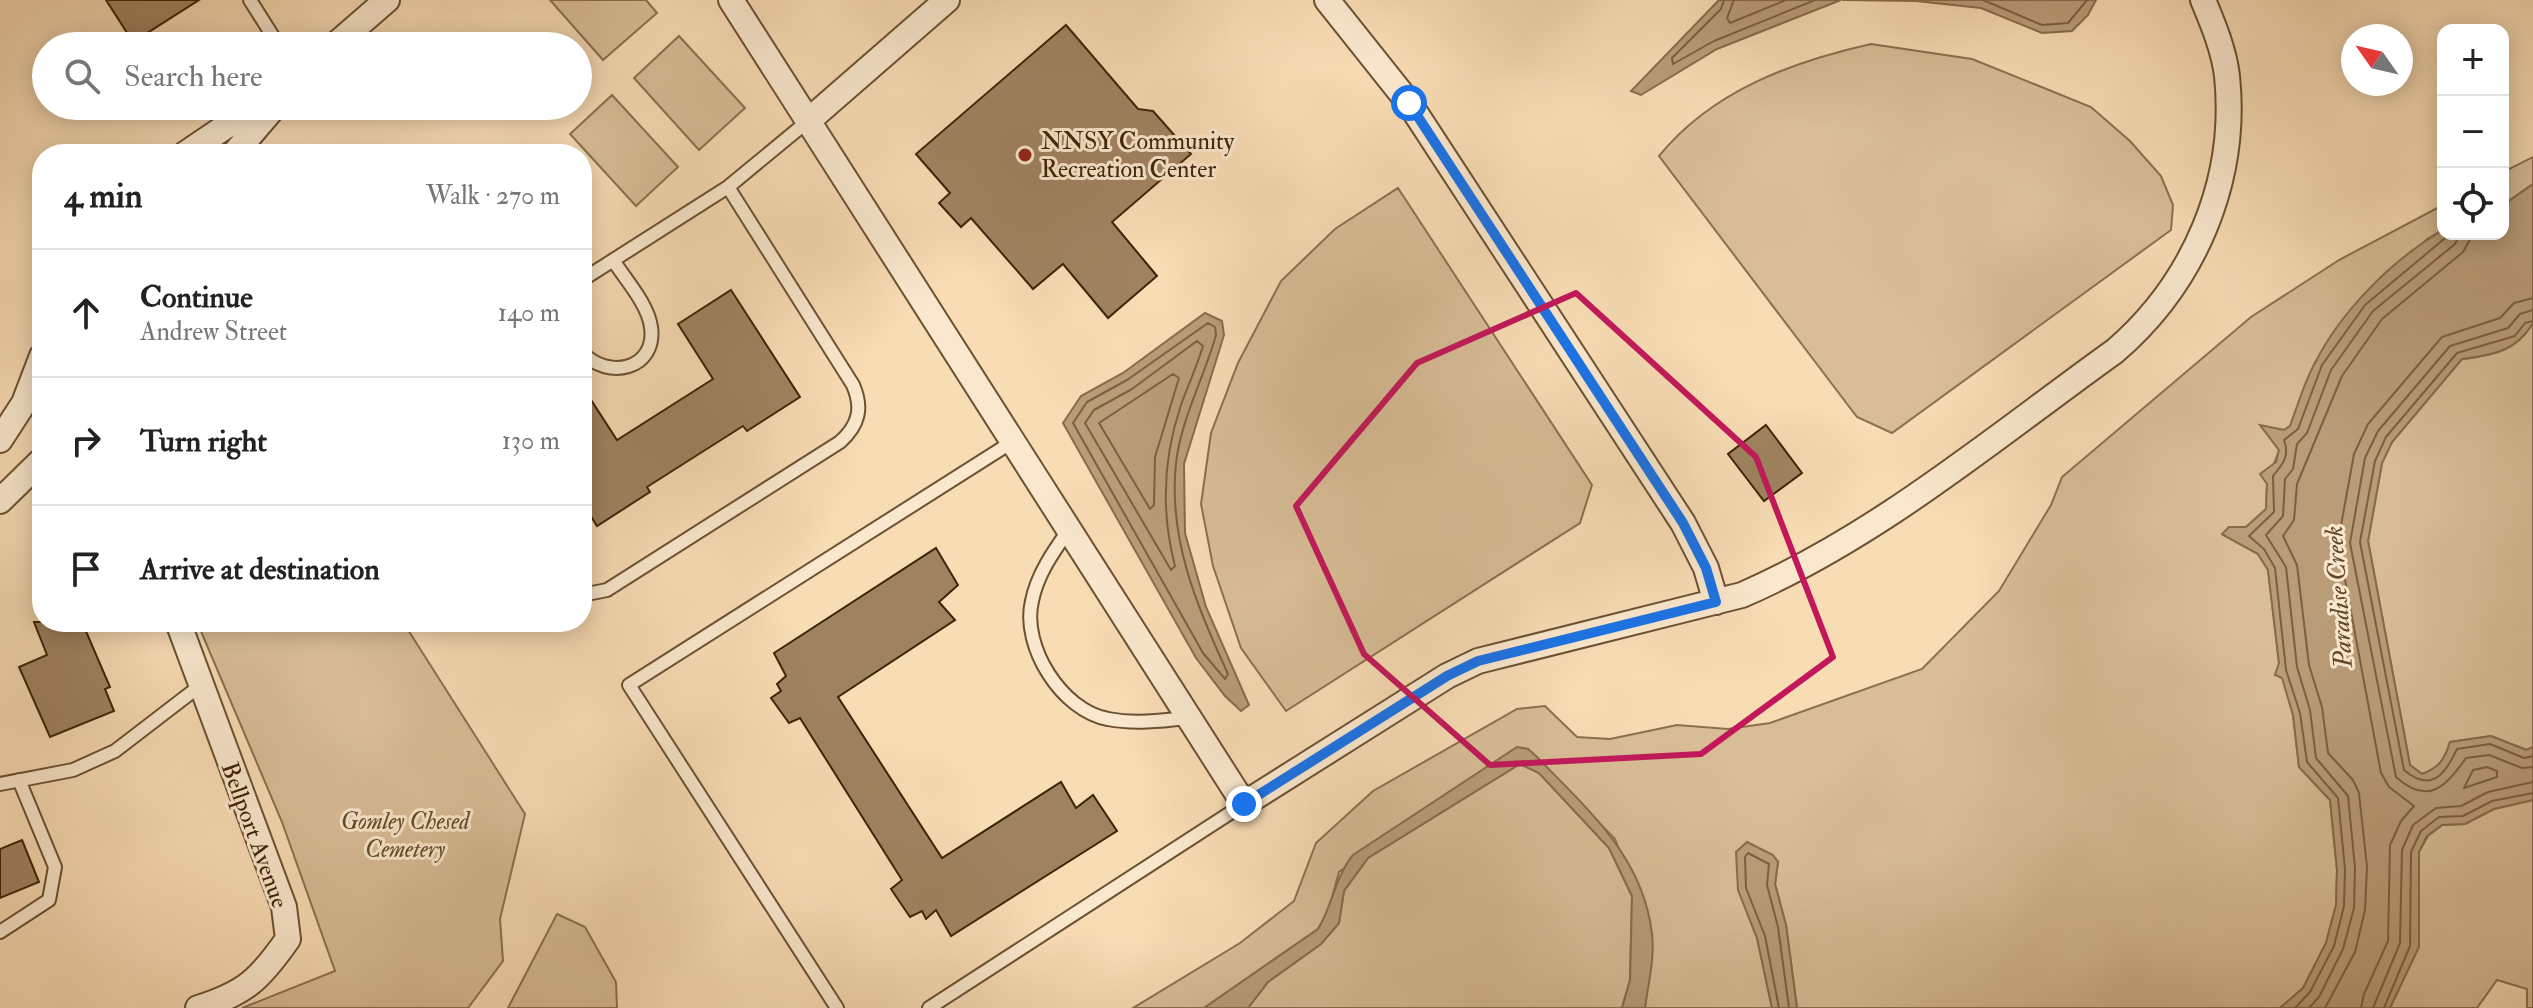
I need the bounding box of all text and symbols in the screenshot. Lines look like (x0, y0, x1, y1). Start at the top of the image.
north arrow (2341, 24, 2413, 96)
map controls (2437, 24, 2509, 240)
button: + (2437, 24, 2509, 96)
search box (32, 32, 592, 120)
icon: search (60, 54, 104, 98)
text: Search here (124, 58, 263, 95)
route start (1391, 85, 1427, 121)
button: − (2437, 96, 2509, 168)
place label: NNSY Community Recreation Center (1041, 126, 1235, 185)
marker: NNSY Community Recreation Center (1016, 146, 1034, 164)
button: locate (2437, 168, 2509, 240)
text: 4 min (64, 175, 142, 218)
text: Walk · 270 m (426, 180, 560, 212)
text: Continue (140, 279, 253, 316)
icon: ahead (64, 291, 108, 335)
text: 140 m (498, 297, 560, 329)
text: Andrew Street (140, 316, 287, 348)
icon: right (64, 419, 108, 463)
text: Turn right (140, 423, 267, 460)
text: 130 m (502, 425, 560, 457)
water label: Paradise Creek (2318, 525, 2360, 670)
icon: arrive (64, 547, 108, 591)
text: Arrive at destination (140, 551, 380, 588)
street label: Bellport Avenue (214, 758, 295, 912)
route end (1226, 786, 1262, 822)
park label: Gomley Chesed Cemetery (341, 806, 471, 865)

